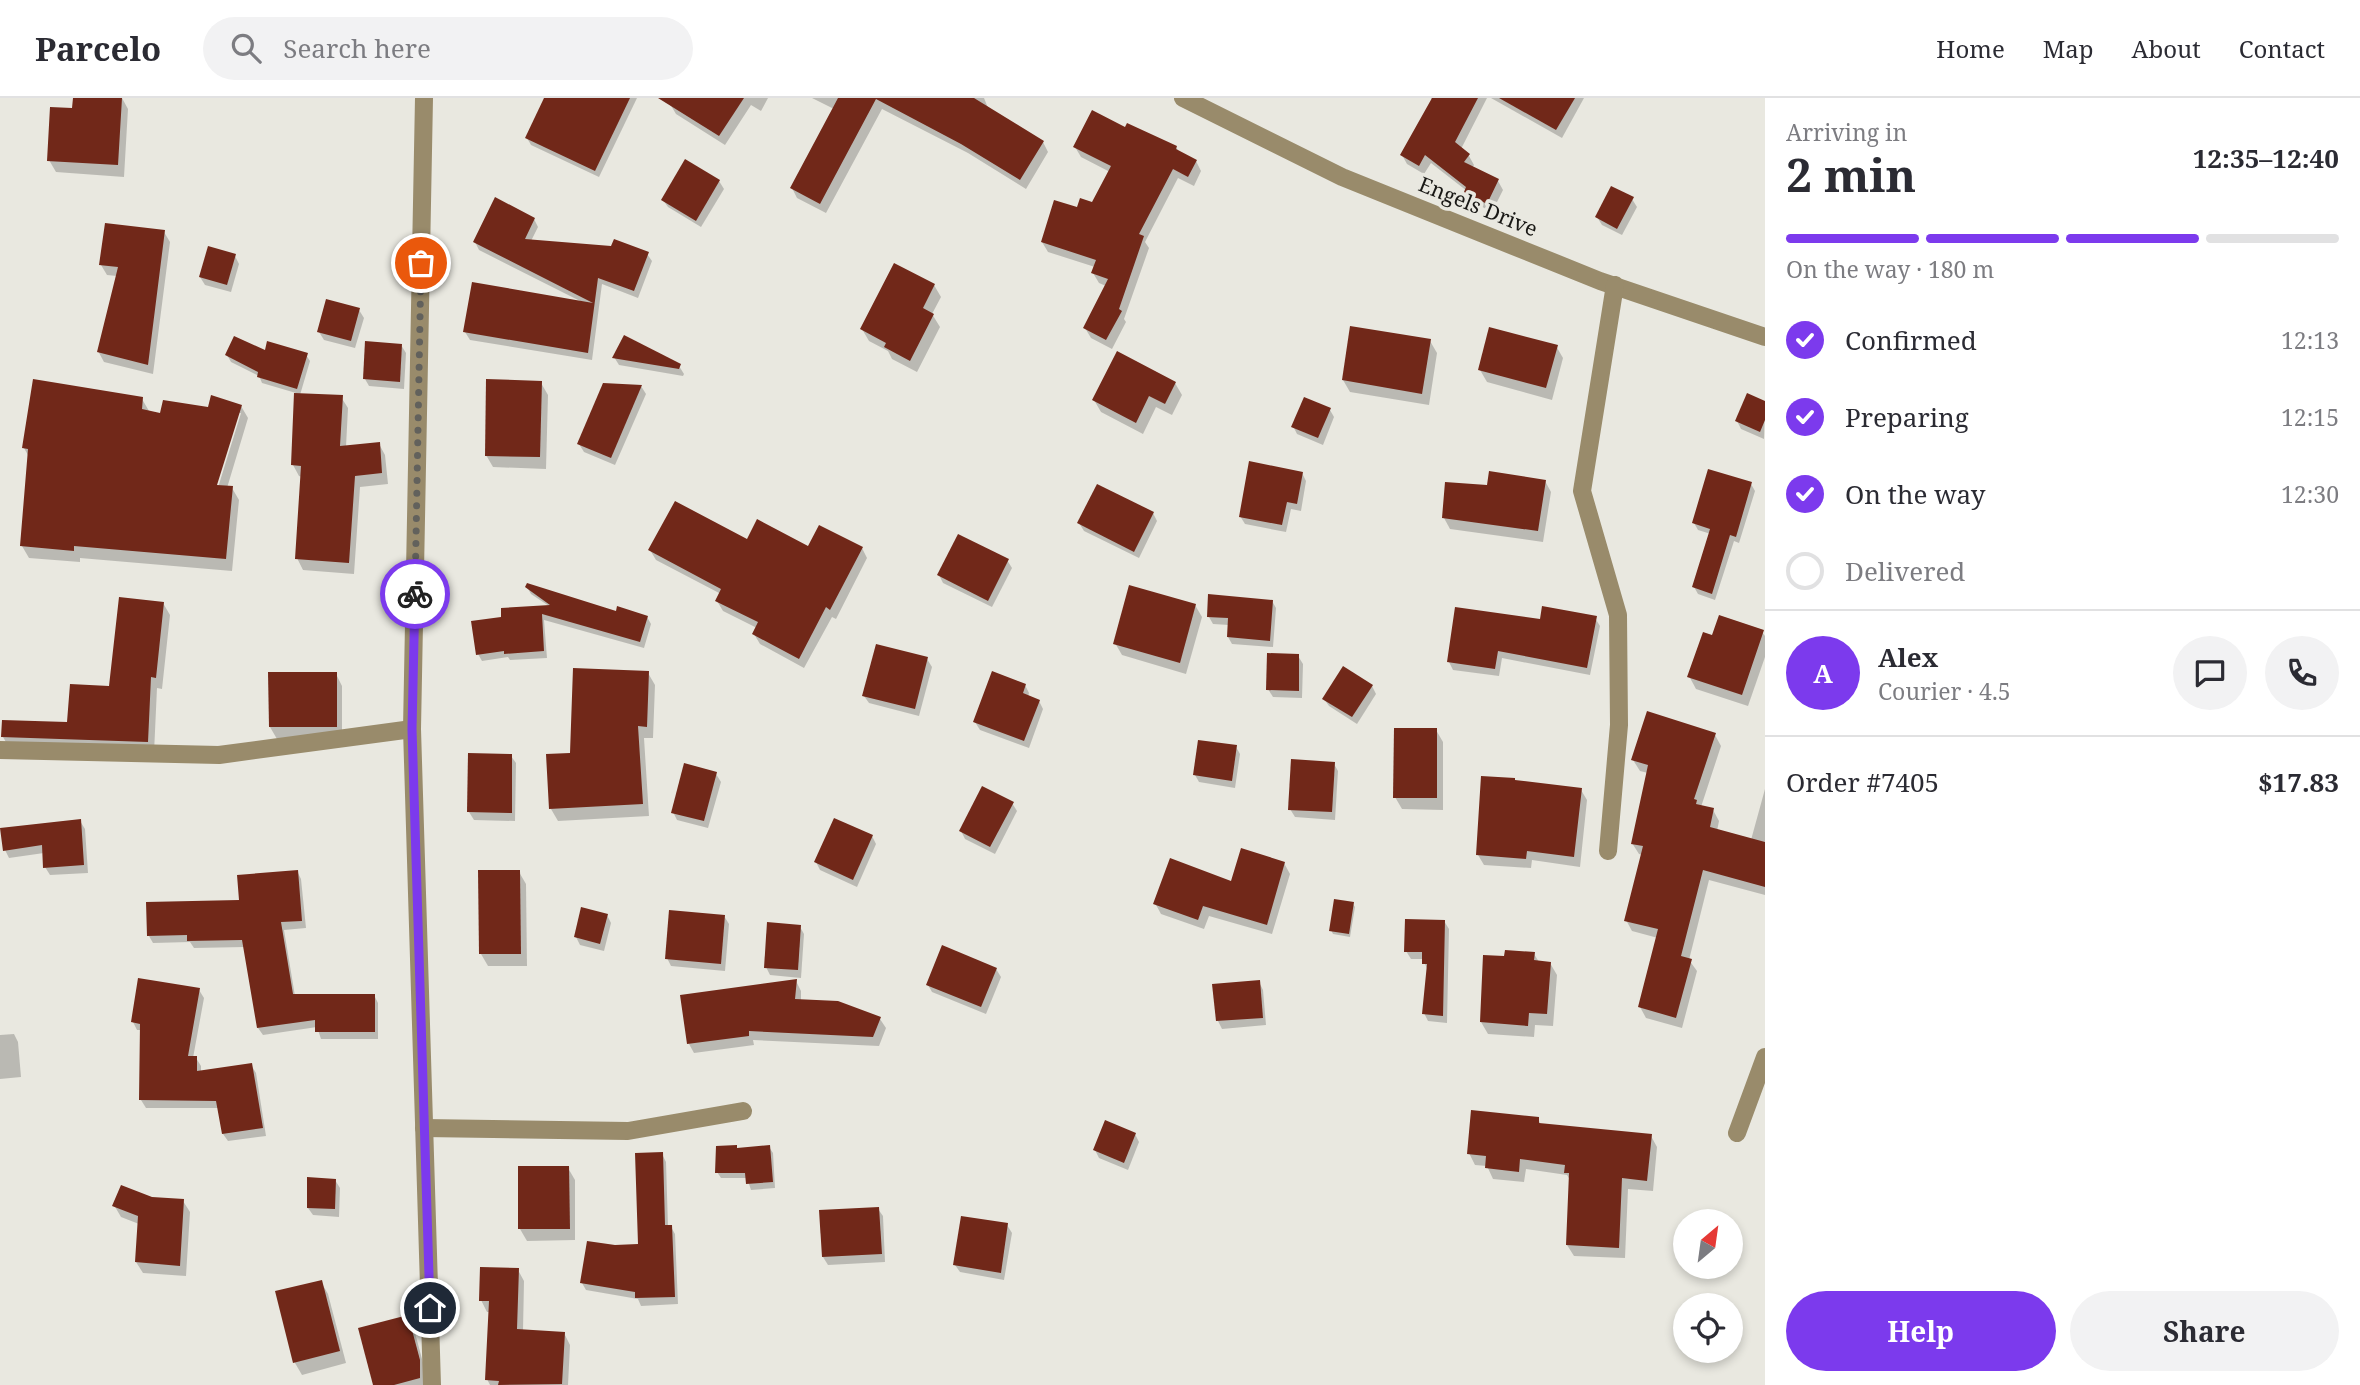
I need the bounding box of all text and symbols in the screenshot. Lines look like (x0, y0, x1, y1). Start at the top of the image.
search box (203, 17, 693, 80)
text: Parcelo (35, 26, 161, 71)
icon: search (227, 29, 265, 67)
text: Search here (283, 30, 431, 66)
text: Home (1936, 32, 2005, 65)
text: Map (2043, 32, 2094, 65)
text: About (2132, 32, 2201, 65)
text: Contact (2239, 32, 2325, 65)
text: Arriving in (1786, 116, 1907, 148)
text: 12:35–12:40 (2193, 140, 2339, 176)
text: 2 min (1786, 143, 1916, 205)
street label: Engels Drive (1415, 170, 1542, 243)
pin (391, 233, 451, 293)
icon: bag (402, 244, 440, 282)
text: On the way · 180 m (1786, 253, 1994, 285)
icon: check (1786, 321, 1824, 359)
text: Confirmed (1845, 322, 1977, 358)
text: 12:13 (2281, 324, 2339, 356)
icon: check (1786, 398, 1824, 436)
text: Preparing (1845, 399, 1969, 435)
text: 12:15 (2281, 401, 2339, 433)
icon: check (1786, 475, 1824, 513)
text: On the way (1845, 476, 1985, 512)
text: 12:30 (2281, 478, 2339, 510)
text: Delivered (1845, 553, 1965, 589)
courier (380, 559, 450, 629)
icon: bike (396, 575, 434, 613)
button: chat (2173, 636, 2247, 710)
button: phone (2265, 636, 2339, 710)
text: Alex (1878, 639, 1938, 675)
text: A (1813, 655, 1833, 691)
text: Courier · 4.5 (1878, 675, 2011, 707)
text: Order #7405 (1786, 764, 1939, 800)
text: $17.83 (2258, 764, 2339, 800)
north arrow (1673, 1209, 1743, 1279)
map controls (1673, 1209, 1743, 1363)
pin (400, 1278, 460, 1338)
icon: home (411, 1289, 449, 1327)
button: Help (1786, 1291, 2056, 1371)
button: Share (2070, 1291, 2339, 1371)
button: locate (1673, 1293, 1743, 1363)

